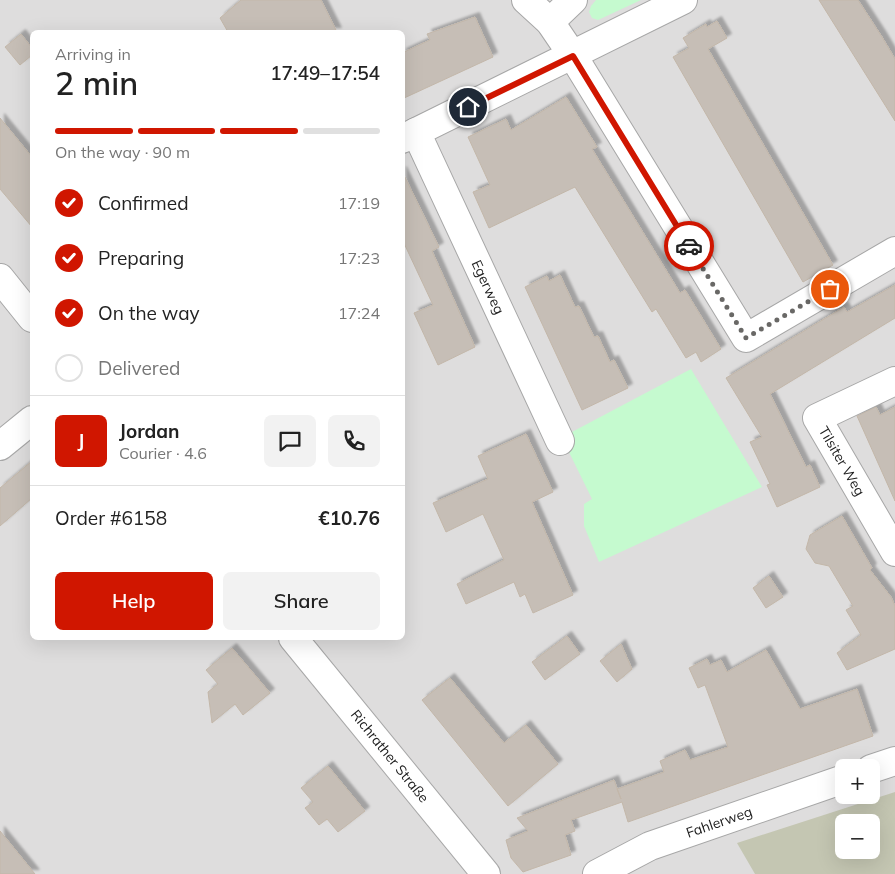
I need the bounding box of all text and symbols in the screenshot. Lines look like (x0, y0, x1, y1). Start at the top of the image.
text: Arriving in (55, 44, 131, 64)
text: 17:49–17:54 (270, 61, 380, 85)
text: 2 min (55, 63, 138, 103)
pin (447, 86, 489, 128)
icon: home (454, 93, 482, 121)
text: On the way · 90 m (55, 142, 190, 162)
icon: check (55, 189, 83, 217)
text: Confirmed (98, 191, 189, 215)
text: 17:19 (338, 193, 380, 213)
courier (664, 221, 714, 271)
icon: car (675, 232, 703, 260)
icon: check (55, 244, 83, 272)
text: Preparing (98, 246, 184, 270)
text: 17:23 (338, 248, 380, 268)
street label: Egerweg (468, 257, 508, 317)
pin (809, 268, 851, 310)
icon: bag (816, 275, 844, 303)
icon: check (55, 299, 83, 327)
text: On the way (98, 301, 200, 325)
text: 17:24 (338, 303, 380, 323)
text: Delivered (98, 356, 180, 380)
button: chat (264, 415, 316, 467)
button: phone (328, 415, 380, 467)
text: Jordan (119, 419, 179, 443)
street label: Tilsiter Weg (815, 423, 869, 499)
text: J (78, 429, 84, 453)
text: Courier · 4.6 (119, 443, 207, 463)
text: Order #6158 (55, 506, 167, 530)
text: €10.76 (318, 506, 380, 530)
button: Help (55, 572, 213, 630)
button: Share (223, 572, 380, 630)
street label: Richrather Straße (347, 706, 433, 806)
map controls (835, 759, 880, 859)
button: + (835, 759, 880, 804)
street label: Fahlerweg (684, 802, 754, 842)
button: − (835, 814, 880, 859)

